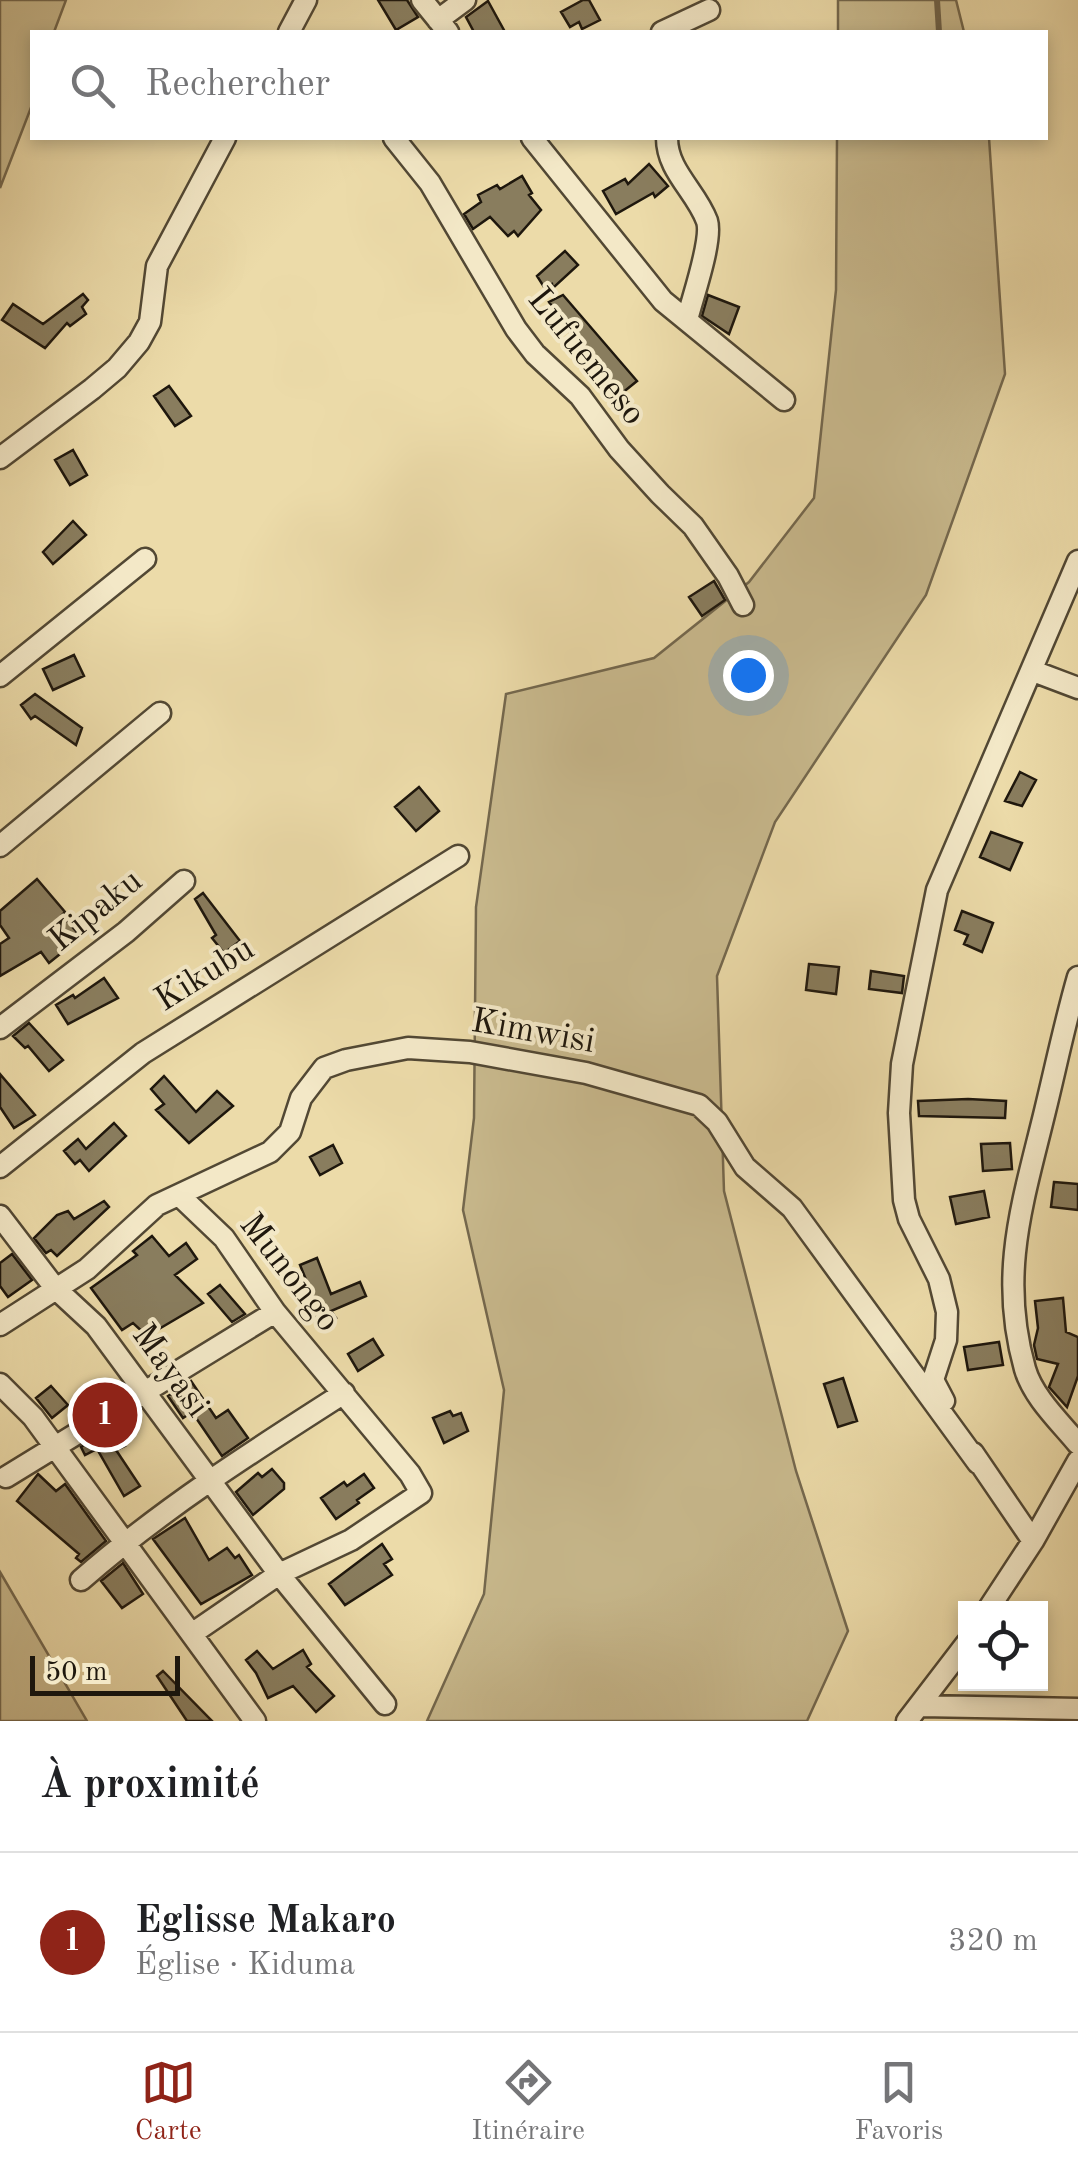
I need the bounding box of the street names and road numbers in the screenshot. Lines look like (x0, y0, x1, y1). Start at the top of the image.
street label: Lufuemeso (521, 282, 651, 432)
street label: Kipaku (43, 863, 149, 959)
street label: Kikubu (149, 931, 261, 1019)
street label: Kimwisi (468, 1004, 598, 1060)
street label: Munongo (232, 1207, 346, 1339)
street label: Mayasi (125, 1318, 215, 1424)

